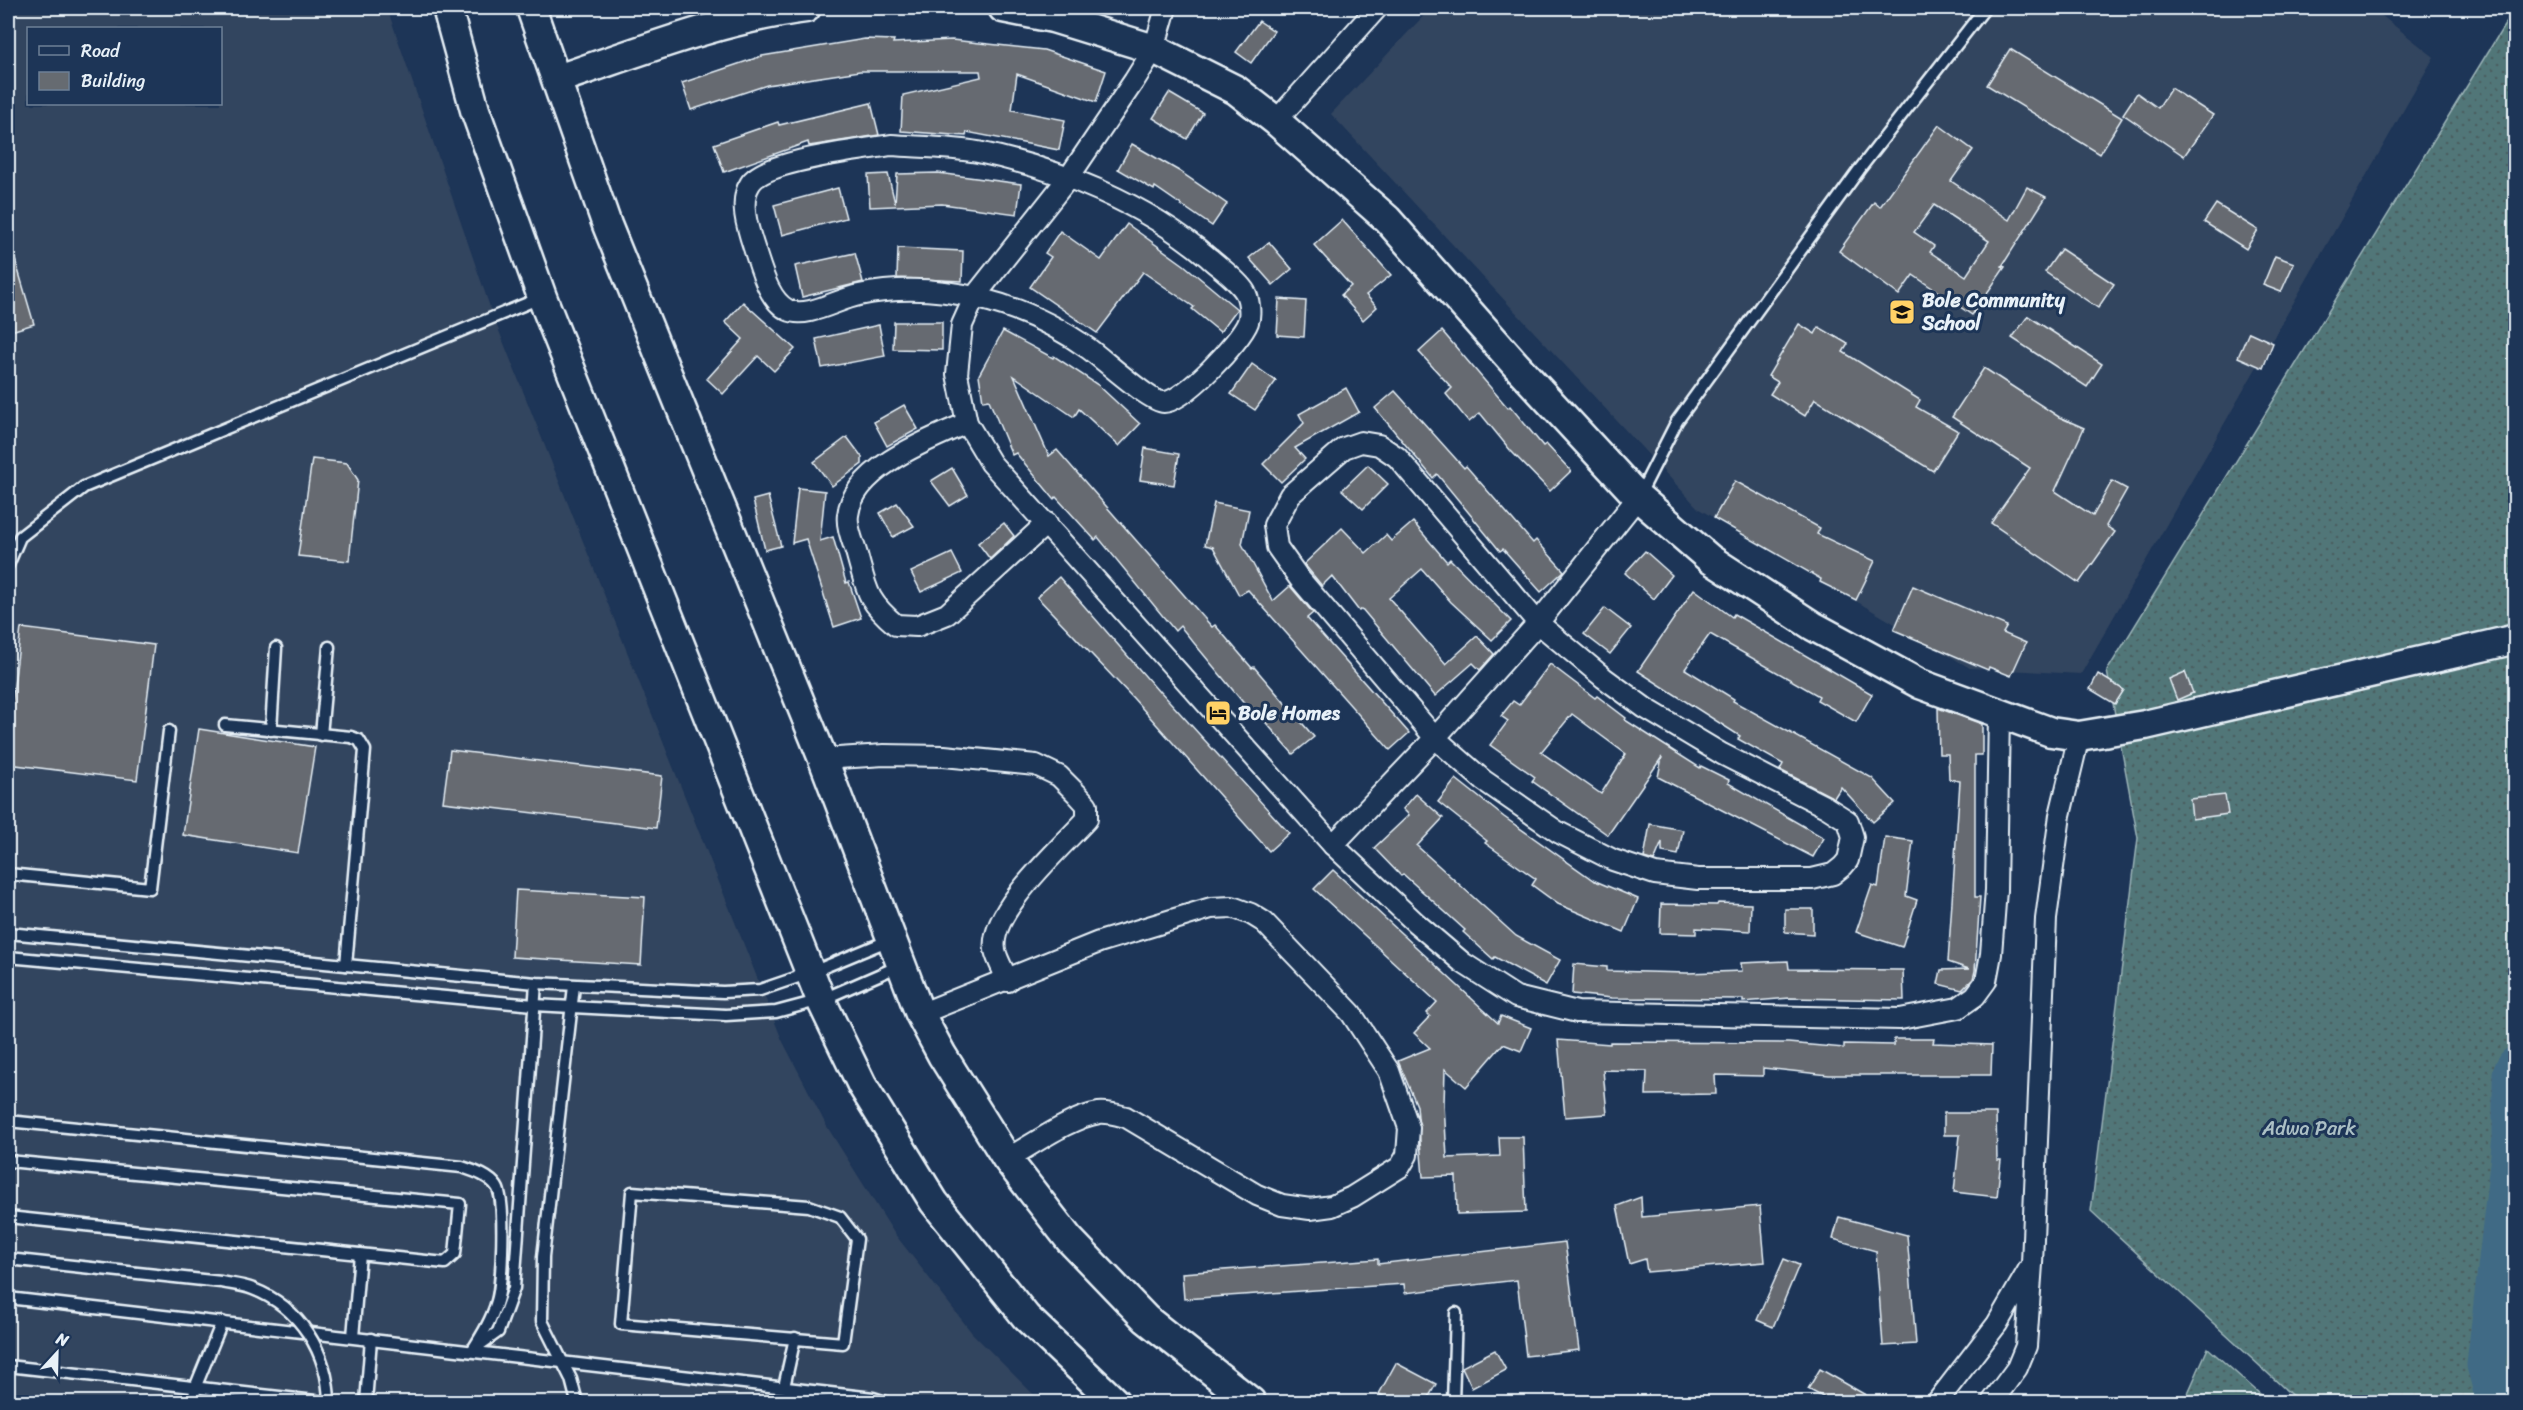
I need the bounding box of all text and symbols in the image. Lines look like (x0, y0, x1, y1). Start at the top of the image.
legend (27, 27, 222, 105)
text: Road (81, 35, 121, 67)
text: Building (81, 65, 145, 97)
place label: Bole Community School (1921, 283, 2066, 341)
school or university icon: Bole Community School (1887, 297, 1917, 327)
place label: Bole Homes (1238, 696, 1341, 731)
hotel icon: Bole Homes (1203, 698, 1233, 728)
park label: Adwa Park (2261, 1111, 2356, 1146)
north arrow (27, 1323, 87, 1383)
text: N (51, 1324, 74, 1355)

